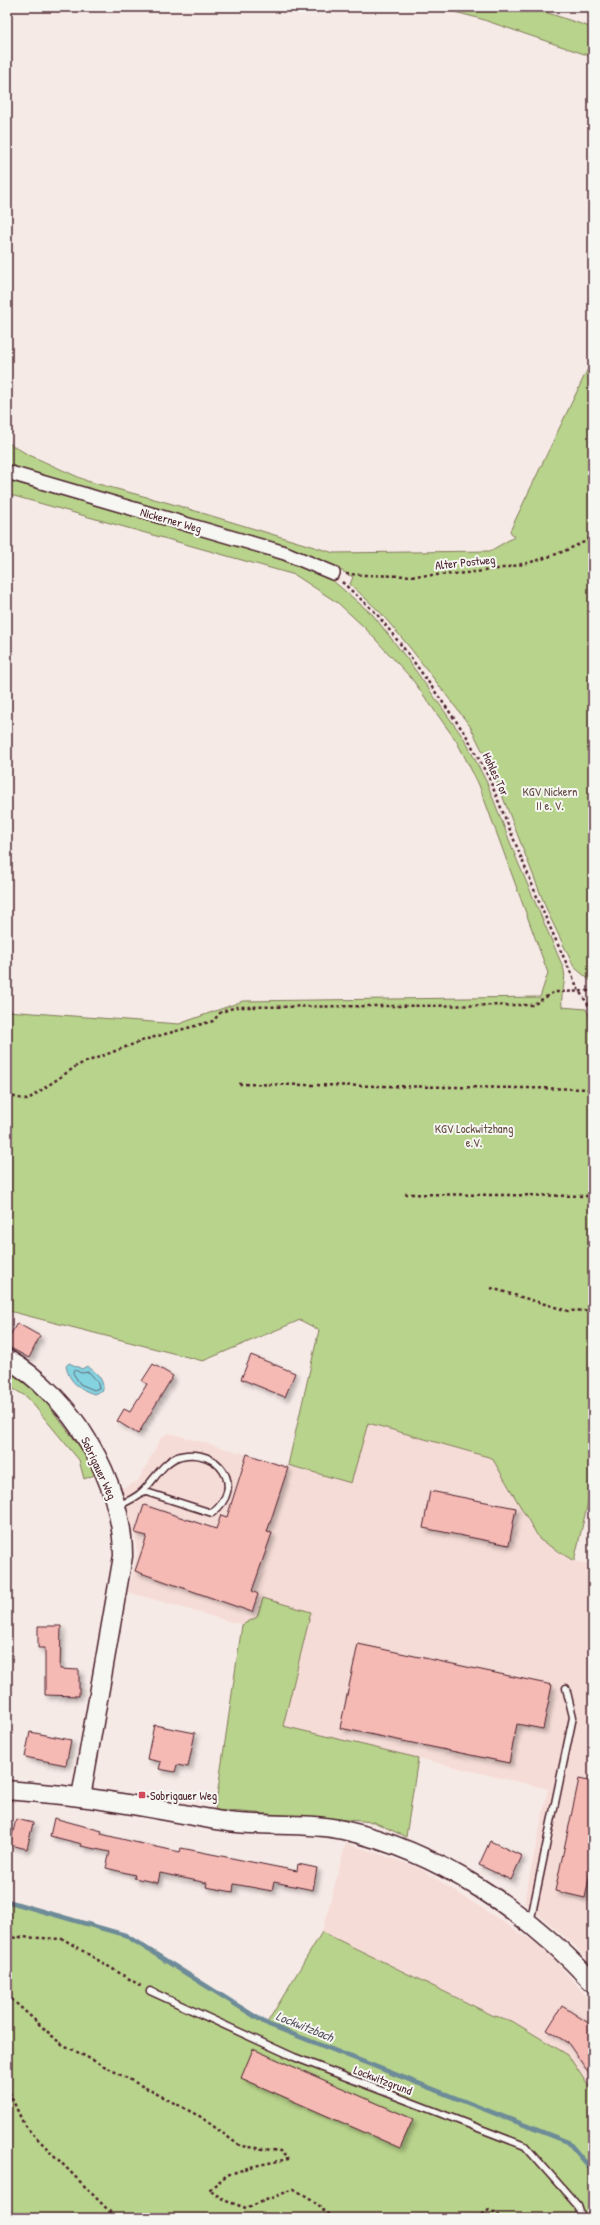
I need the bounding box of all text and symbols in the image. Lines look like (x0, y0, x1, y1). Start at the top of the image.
street label: Nickerner Weg (138, 503, 204, 537)
street label: Alter Postweg (434, 550, 496, 574)
street label: Hohles Tor (479, 750, 514, 799)
park label: KGV Nickern II e. V. (522, 783, 578, 814)
park label: KGV Lockwitzhang e.V. (435, 1120, 513, 1151)
street label: Sobrigauer Weg (77, 1434, 121, 1502)
place label: Sobrigauer Weg (150, 1787, 217, 1804)
marker: Sobrigauer Weg (137, 1790, 147, 1800)
water label: Lockwitzbach (274, 2006, 338, 2046)
street label: Lockwitzgrund (351, 2061, 415, 2099)

